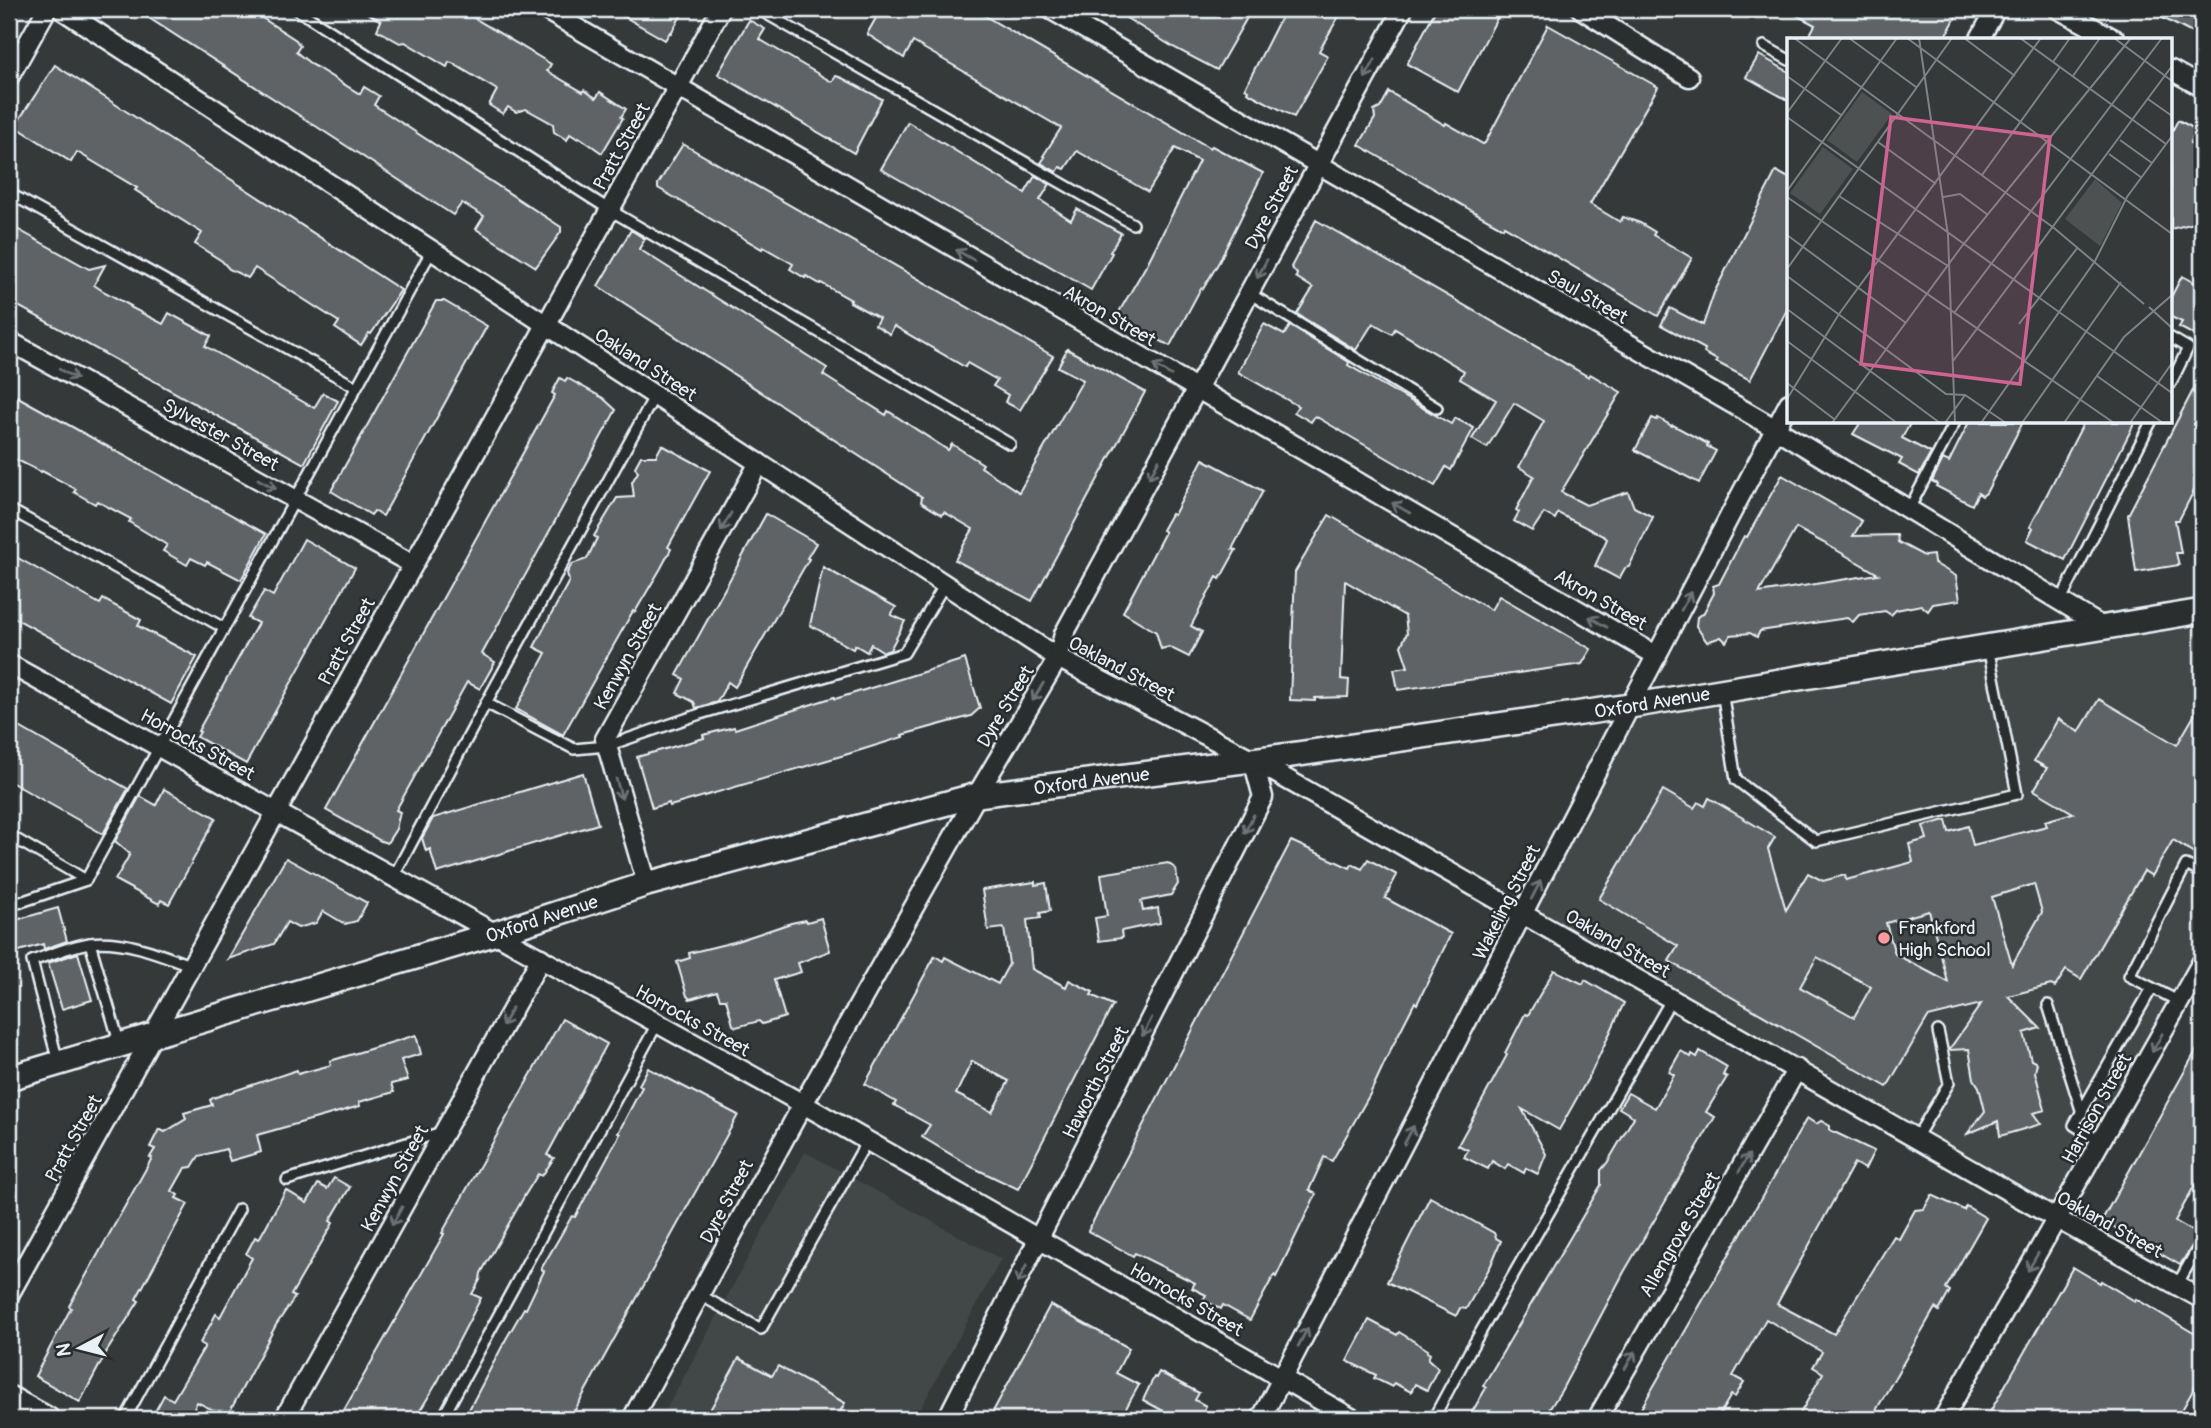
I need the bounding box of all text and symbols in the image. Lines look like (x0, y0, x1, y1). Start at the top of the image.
inset map (1787, 38, 2172, 424)
one-way arrow (1363, 58, 1377, 78)
street label: Pratt Street (588, 98, 656, 194)
street label: Dyre Street (1240, 161, 1304, 253)
one-way arrow (955, 248, 975, 262)
one-way arrow (1255, 258, 1269, 278)
street label: Saul Street (1543, 264, 1632, 330)
street label: Akron Street (1059, 280, 1160, 352)
street label: Oakland Street (590, 323, 701, 407)
one-way arrow (1152, 362, 1172, 376)
one-way arrow (58, 367, 78, 381)
street label: Sylvester Street (158, 393, 283, 477)
one-way arrow (1146, 458, 1160, 479)
one-way arrow (257, 477, 277, 491)
one-way arrow (1391, 501, 1412, 514)
one-way arrow (719, 511, 732, 532)
street label: Akron Street (1550, 564, 1651, 636)
one-way arrow (1679, 591, 1693, 611)
street label: Pratt Street (313, 593, 381, 689)
street label: Kenwyn Street (589, 599, 667, 714)
one-way arrow (1588, 615, 1608, 629)
street label: Oakland Street (1064, 631, 1179, 707)
street label: Dyre Street (972, 661, 1040, 752)
one-way arrow (1031, 681, 1045, 701)
street label: Oxford Avenue (1593, 682, 1712, 724)
street label: Horrocks Street (136, 704, 259, 786)
street label: Oxford Avenue (1032, 762, 1152, 801)
one-way arrow (614, 778, 627, 800)
one-way arrow (1241, 813, 1255, 834)
street label: Wakeling Street (1468, 841, 1546, 964)
one-way arrow (1530, 880, 1544, 901)
street label: Oxford Avenue (483, 890, 602, 949)
street label: Oakland Street (1561, 904, 1675, 984)
place label: Frankford High School (1898, 916, 1991, 962)
marker: Frankford High School (1876, 930, 1892, 946)
street label: Horrocks Street (631, 980, 754, 1062)
one-way arrow (500, 1007, 514, 1027)
one-way arrow (1139, 1016, 1153, 1037)
street label: Haworth Street (1057, 1022, 1135, 1143)
one-way arrow (2150, 1032, 2163, 1053)
street label: Harrison Street (2057, 1049, 2137, 1168)
street label: Pratt Street (40, 1090, 108, 1186)
street label: Kenwyn Street (356, 1121, 434, 1236)
one-way arrow (1402, 1125, 1416, 1146)
one-way arrow (1737, 1153, 1751, 1173)
street label: Dyre Street (695, 1155, 759, 1247)
street label: Allengrove Street (1634, 1167, 1726, 1301)
street label: Oakland Street (2052, 1186, 2167, 1264)
one-way arrow (390, 1206, 404, 1226)
one-way arrow (2026, 1252, 2040, 1272)
street label: Horrocks Street (1125, 1258, 1248, 1342)
one-way arrow (1015, 1263, 1028, 1284)
north arrow (46, 1312, 116, 1382)
one-way arrow (1297, 1327, 1311, 1347)
text: N (51, 1342, 77, 1358)
one-way arrow (1624, 1350, 1638, 1370)

